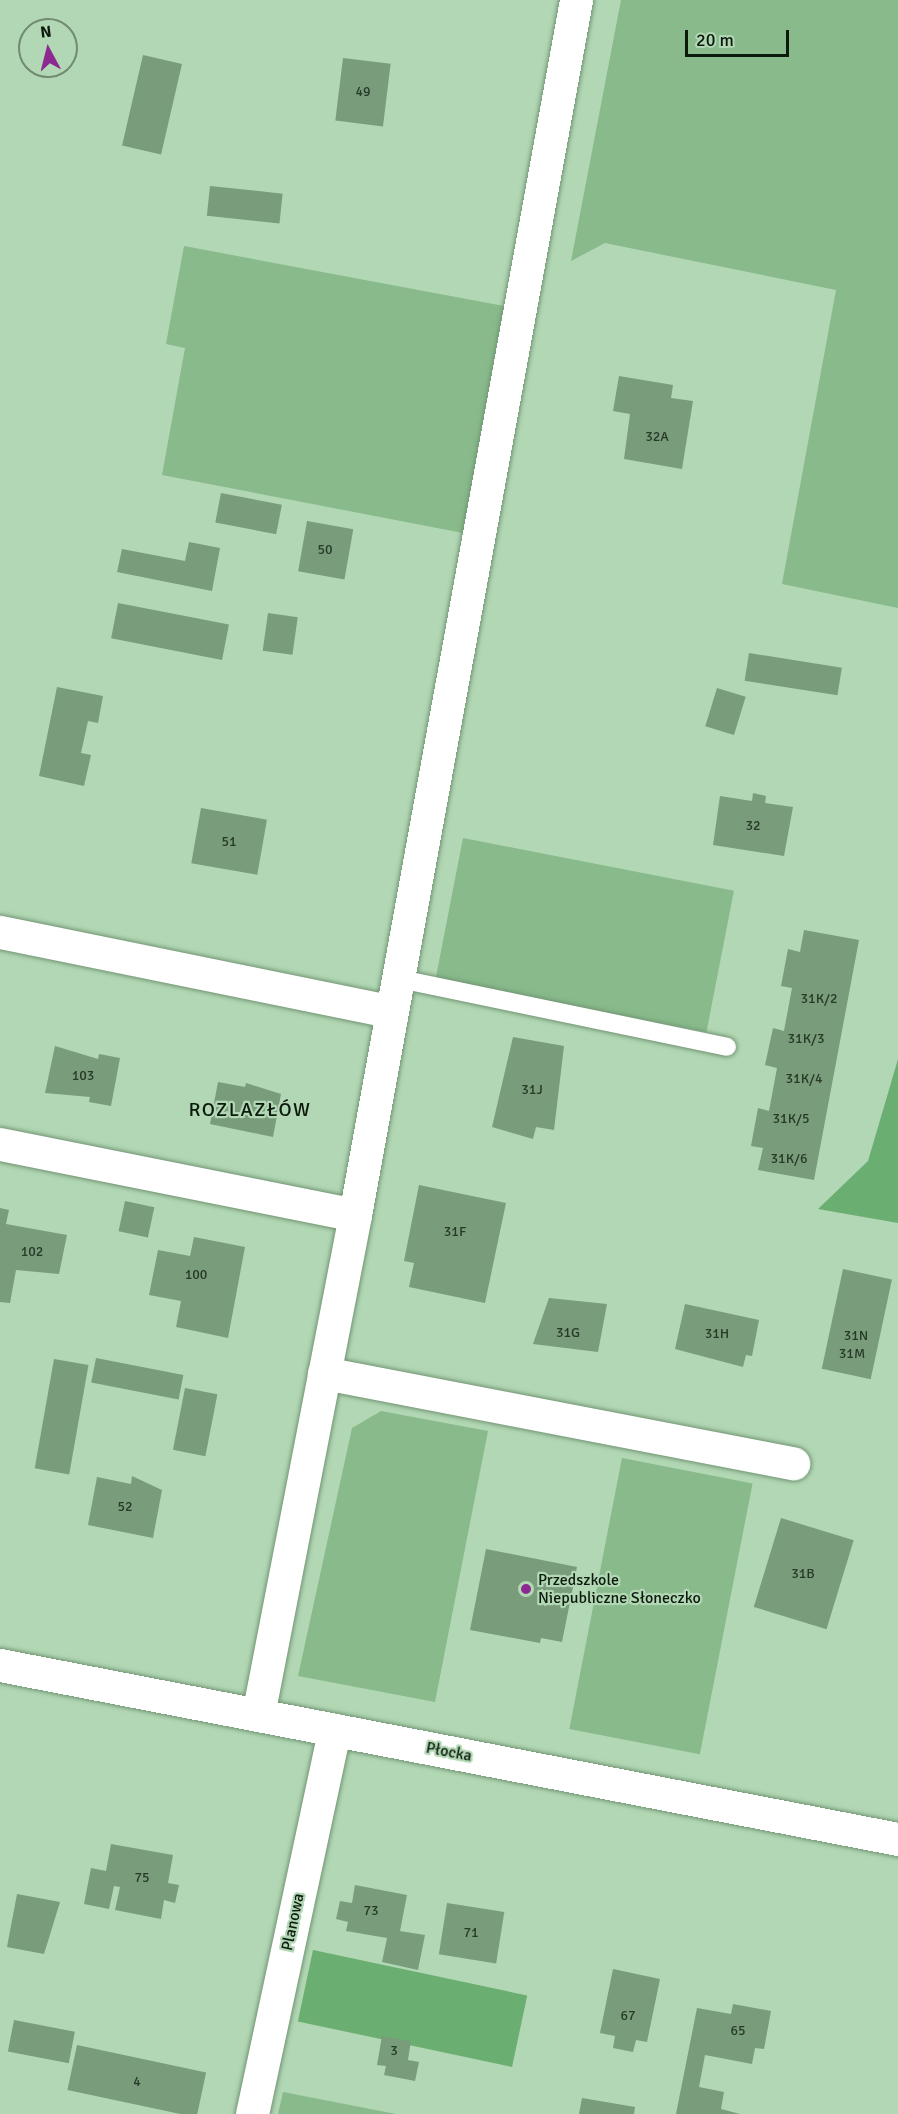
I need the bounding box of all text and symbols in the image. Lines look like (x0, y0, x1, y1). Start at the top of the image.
north arrow (18, 18, 78, 78)
scale bar (688, 18, 792, 56)
text: N (39, 22, 53, 43)
text: 20 m (696, 29, 734, 51)
house number: 49 (355, 84, 371, 100)
house number: 32A (645, 429, 669, 445)
house number: 50 (317, 542, 333, 558)
house number: 32 (745, 818, 761, 834)
house number: 51 (221, 834, 237, 850)
house number: 31K/2 (801, 991, 837, 1007)
house number: 31K/3 (788, 1031, 824, 1047)
house number: 103 (72, 1068, 94, 1084)
house number: 31K/4 (786, 1071, 822, 1087)
house number: 31J (521, 1082, 543, 1098)
district label: ROZLAZŁÓW (188, 1097, 312, 1121)
house number: 31K/5 (773, 1111, 809, 1127)
house number: 31K/6 (771, 1151, 807, 1167)
house number: 31F (444, 1224, 466, 1240)
house number: 102 (21, 1244, 43, 1260)
house number: 100 (185, 1267, 207, 1283)
house number: 31G (556, 1325, 580, 1341)
house number: 31H (705, 1326, 729, 1342)
house number: 31N (844, 1328, 868, 1344)
house number: 31M (839, 1346, 865, 1362)
house number: 52 (117, 1499, 133, 1515)
house number: 31B (791, 1566, 815, 1582)
place label: Przedszkole Niepubliczne Słoneczko (538, 1570, 701, 1608)
marker: Przedszkole Niepubliczne Słoneczko (519, 1582, 533, 1596)
street label: Płocka (424, 1738, 474, 1766)
house number: 75 (134, 1870, 150, 1886)
street label: Planowa (278, 1891, 308, 1953)
house number: 73 (363, 1903, 379, 1919)
house number: 71 (463, 1925, 479, 1941)
house number: 67 (620, 2008, 636, 2024)
house number: 65 (730, 2023, 746, 2039)
house number: 3 (390, 2043, 398, 2059)
house number: 4 (133, 2074, 141, 2090)

